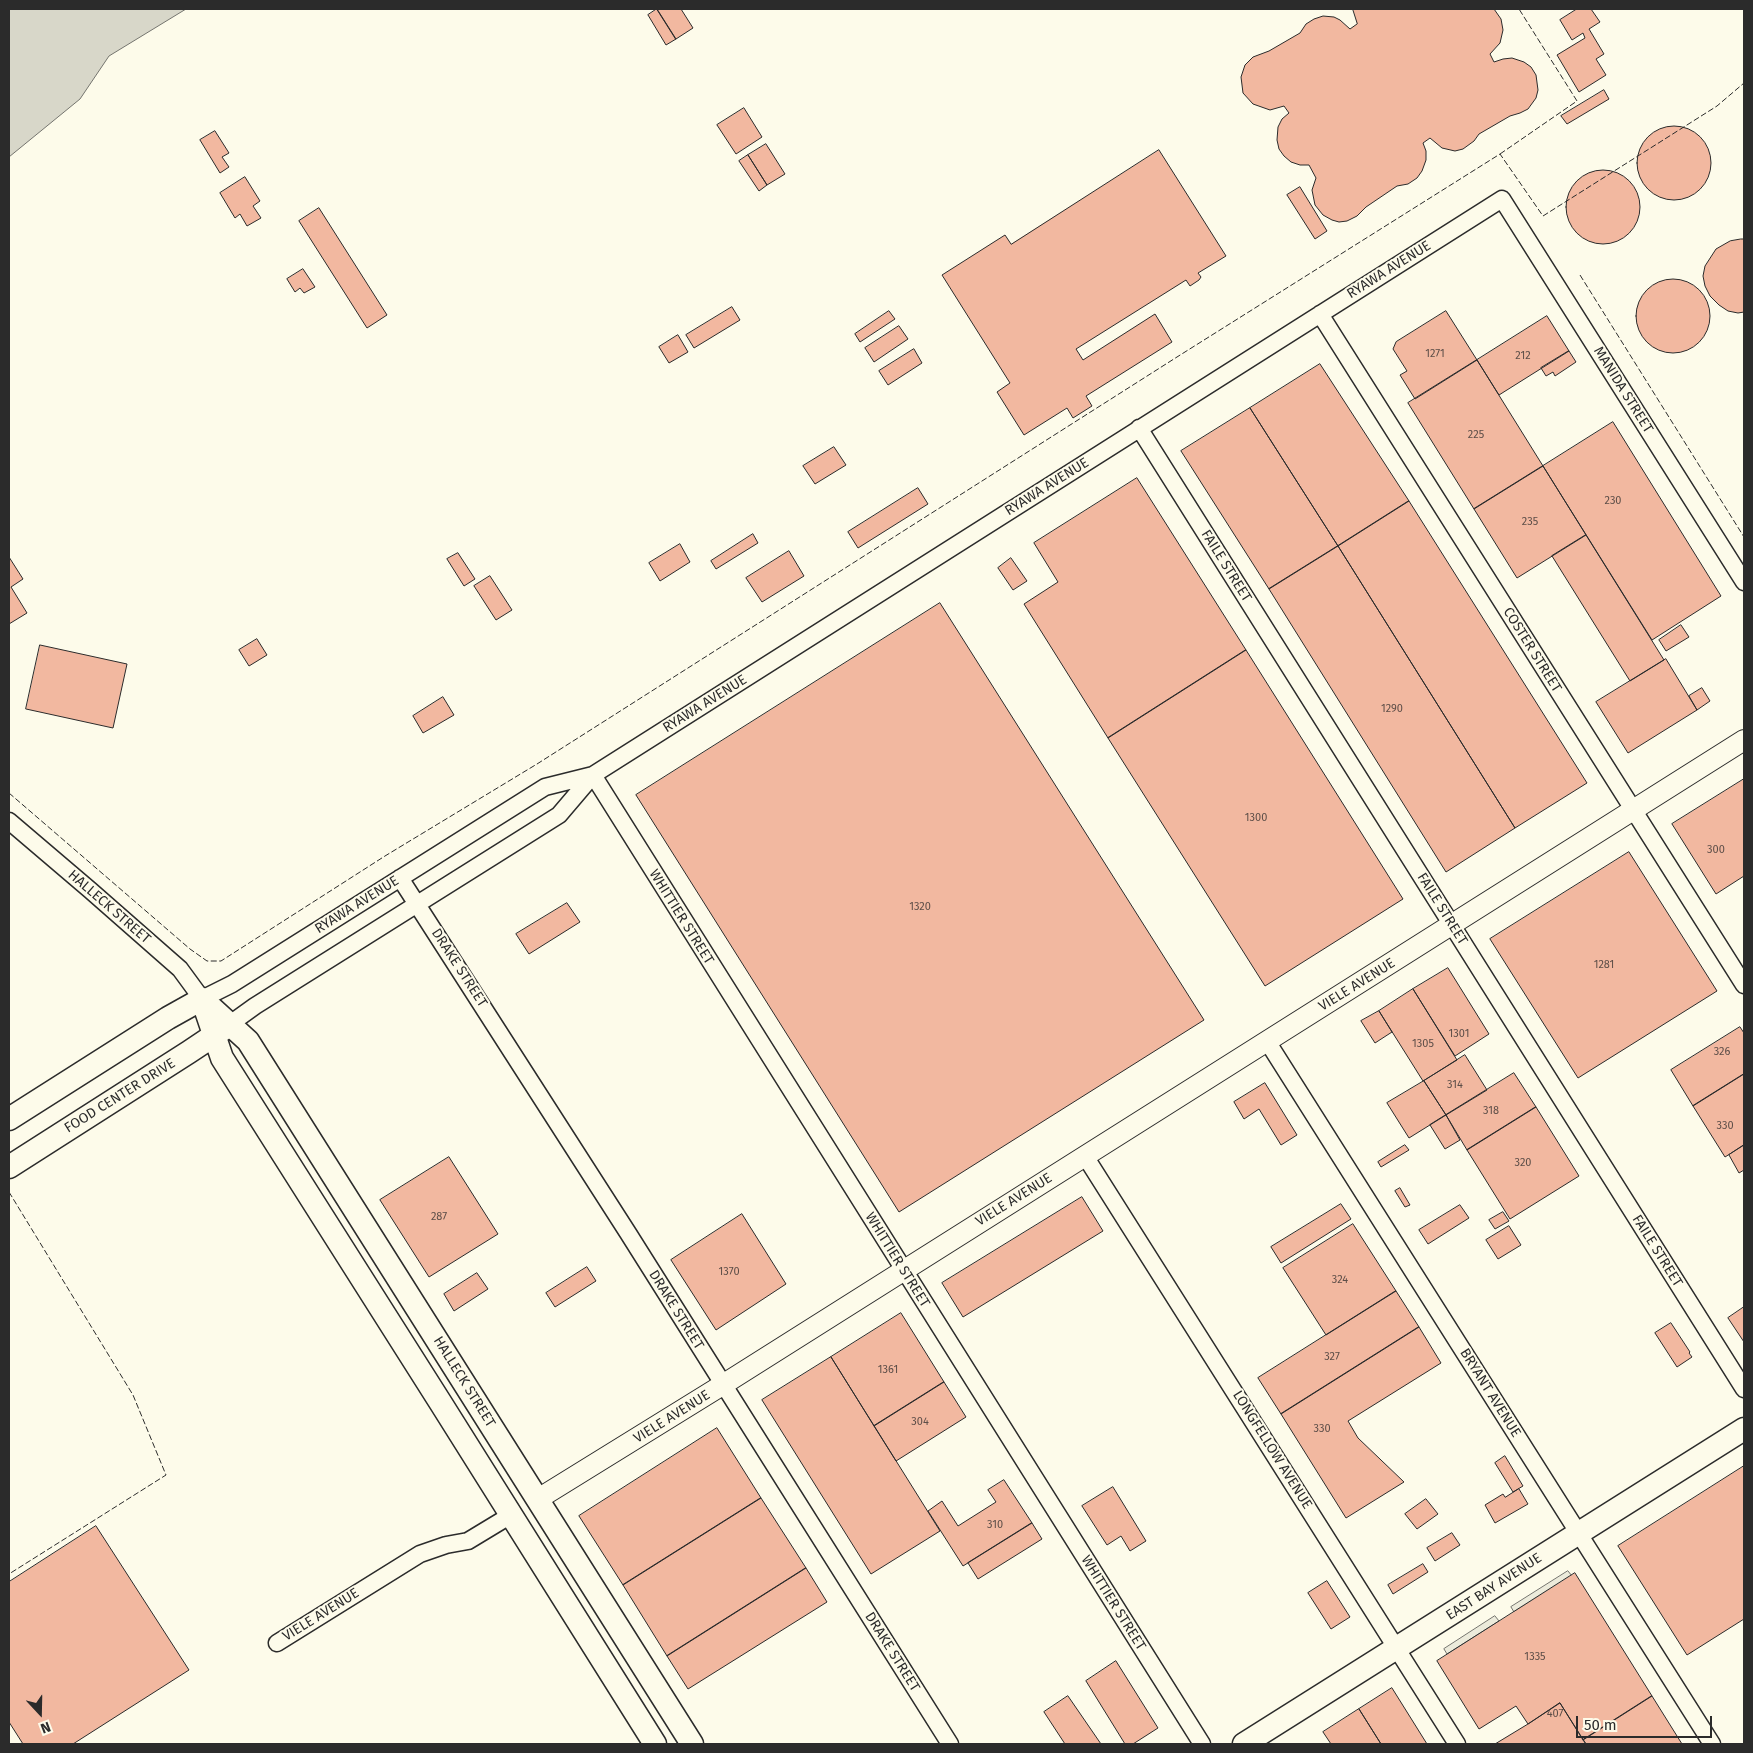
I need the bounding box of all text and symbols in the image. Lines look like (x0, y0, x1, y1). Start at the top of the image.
street label: RYAWA AVENUE (1344, 237, 1434, 303)
street label: MANIDA STREET (1590, 344, 1656, 436)
house number: 1271 (1425, 347, 1445, 361)
house number: 212 (1515, 349, 1531, 363)
house number: 225 (1468, 428, 1484, 442)
street label: RYAWA AVENUE (1002, 454, 1092, 520)
house number: 230 (1604, 494, 1622, 508)
house number: 235 (1522, 515, 1538, 529)
street label: FAILE STREET (1197, 527, 1255, 605)
street label: COSTER STREET (1499, 605, 1565, 695)
street label: RYAWA AVENUE (660, 671, 750, 737)
house number: 1290 (1381, 702, 1403, 716)
house number: 1300 (1245, 811, 1267, 825)
house number: 300 (1707, 843, 1725, 857)
street label: WHITTIER STREET (645, 866, 717, 968)
street label: HALLECK STREET (64, 867, 154, 947)
street label: FAILE STREET (1413, 870, 1471, 948)
street label: RYAWA AVENUE (312, 872, 402, 938)
house number: 1320 (909, 900, 931, 914)
street label: DRAKE STREET (427, 926, 491, 1010)
street label: VIELE AVENUE (1316, 955, 1398, 1015)
house number: 1281 (1594, 958, 1614, 972)
house number: 1301 (1449, 1027, 1469, 1041)
house number: 1305 (1412, 1037, 1434, 1051)
house number: 326 (1714, 1045, 1730, 1059)
street label: FOOD CENTER DRIVE (62, 1055, 178, 1137)
house number: 314 (1447, 1078, 1463, 1092)
house number: 318 (1483, 1104, 1499, 1118)
house number: 330 (1716, 1119, 1734, 1133)
house number: 320 (1515, 1156, 1531, 1170)
street label: VIELE AVENUE (973, 1170, 1055, 1230)
street label: WHITTIER STREET (861, 1209, 933, 1311)
house number: 287 (431, 1210, 447, 1224)
street label: FAILE STREET (1628, 1212, 1686, 1290)
house number: 1370 (718, 1265, 740, 1279)
street label: DRAKE STREET (645, 1267, 707, 1353)
house number: 324 (1332, 1273, 1348, 1287)
street label: HALLECK STREET (429, 1334, 499, 1430)
street label: BRYANT AVENUE (1456, 1345, 1524, 1441)
house number: 327 (1324, 1350, 1340, 1364)
house number: 1361 (878, 1363, 898, 1377)
street label: VIELE AVENUE (631, 1387, 713, 1447)
street label: LONGFELLOW AVENUE (1229, 1388, 1315, 1512)
house number: 304 (911, 1415, 929, 1429)
house number: 330 (1313, 1422, 1331, 1436)
house number: 310 (987, 1518, 1003, 1532)
street label: EAST BAY AVENUE (1443, 1550, 1545, 1624)
street label: WHITTIER STREET (1077, 1552, 1149, 1654)
street label: VIELE AVENUE (280, 1585, 362, 1645)
street label: DRAKE STREET (861, 1609, 923, 1695)
house number: 1335 (1524, 1650, 1546, 1664)
north arrow (15, 1688, 65, 1738)
scale bar (1578, 1706, 1714, 1738)
house number: 407 (1547, 1707, 1563, 1721)
text: 50 m (1584, 1716, 1617, 1734)
text: N (38, 1718, 53, 1737)

